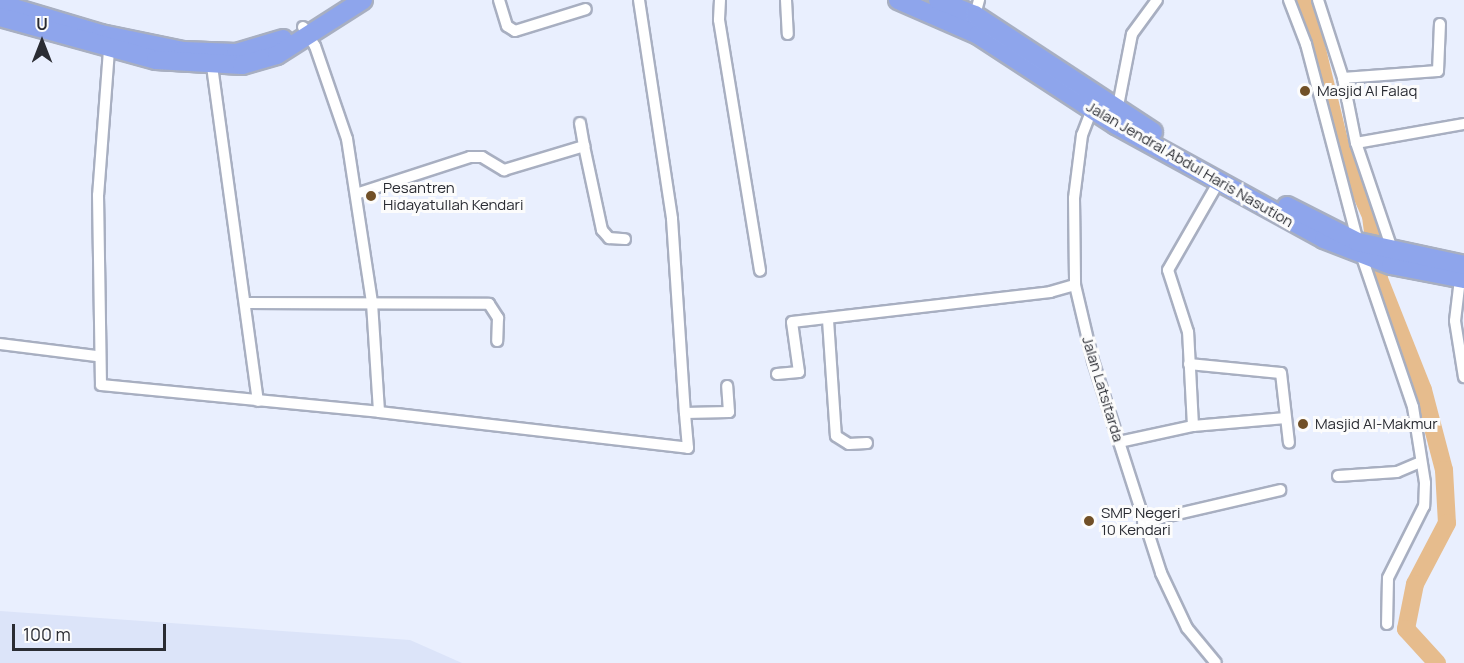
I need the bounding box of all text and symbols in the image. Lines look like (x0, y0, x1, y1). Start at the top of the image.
north arrow (12, 12, 72, 72)
text: U (36, 13, 48, 35)
place label: Masjid Al Falaq (1317, 82, 1417, 100)
marker: Masjid Al Falaq (1298, 84, 1312, 98)
street label: Jalan Jendral Abdul Haris Nasution (1083, 97, 1297, 231)
place label: Pesantren Hidayatullah Kendari (383, 178, 523, 213)
marker: Pesantren Hidayatullah Kendari (364, 189, 378, 203)
street label: Jalan Latsitarda (1078, 334, 1128, 444)
place label: Masjid Al-Makmur (1315, 415, 1438, 433)
marker: Masjid Al-Makmur (1296, 417, 1310, 431)
place label: SMP Negeri 10 Kendari (1101, 503, 1181, 538)
marker: SMP Negeri 10 Kendari (1082, 514, 1096, 528)
scale bar (15, 612, 170, 650)
text: 100 m (23, 622, 71, 646)

